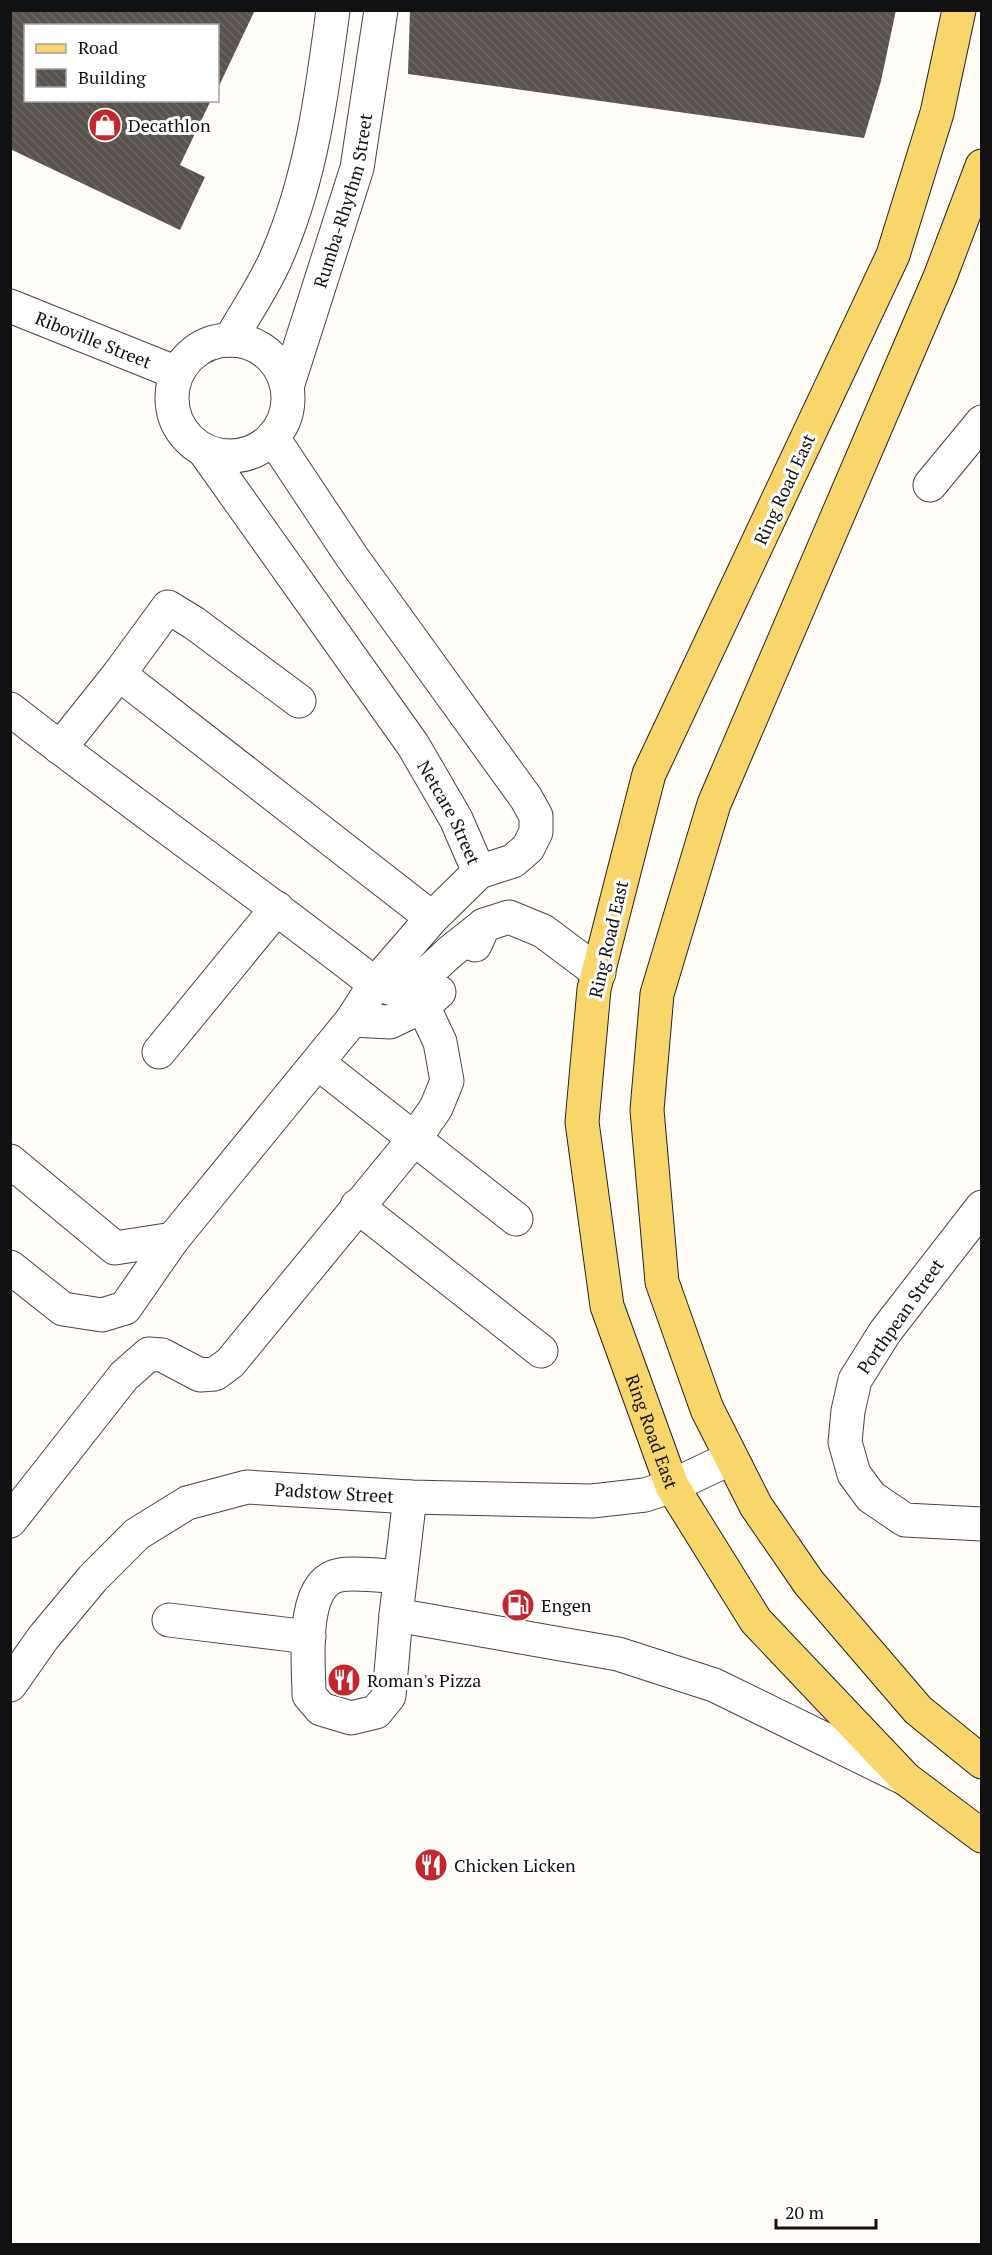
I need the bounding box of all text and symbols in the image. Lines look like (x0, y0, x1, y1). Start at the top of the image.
legend (24, 24, 219, 102)
text: Road (78, 35, 118, 59)
text: Building (78, 65, 146, 89)
shop icon: Decathlon (87, 107, 123, 143)
street label: Rumba-Rhythm Street (307, 111, 377, 291)
place label: Decathlon (128, 113, 211, 137)
street label: Riboville Street (32, 305, 155, 374)
street label: Ring Road East (748, 429, 820, 548)
street label: Netcare Street (412, 756, 486, 869)
street label: Ring Road East (583, 878, 633, 1000)
street label: Porthpean Street (851, 1253, 949, 1378)
street label: Ring Road East (621, 1371, 684, 1492)
street label: Padstow Street (274, 1477, 395, 1508)
fuel station icon: Engen (500, 1587, 536, 1623)
place label: Engen (541, 1593, 592, 1617)
restaurant icon: Roman's Pizza (326, 1662, 362, 1698)
place label: Roman's Pizza (367, 1668, 481, 1692)
restaurant icon: Chicken Licken (413, 1847, 449, 1883)
place label: Chicken Licken (454, 1853, 576, 1877)
scale bar (776, 2192, 876, 2230)
text: 20 m (785, 2200, 825, 2224)

